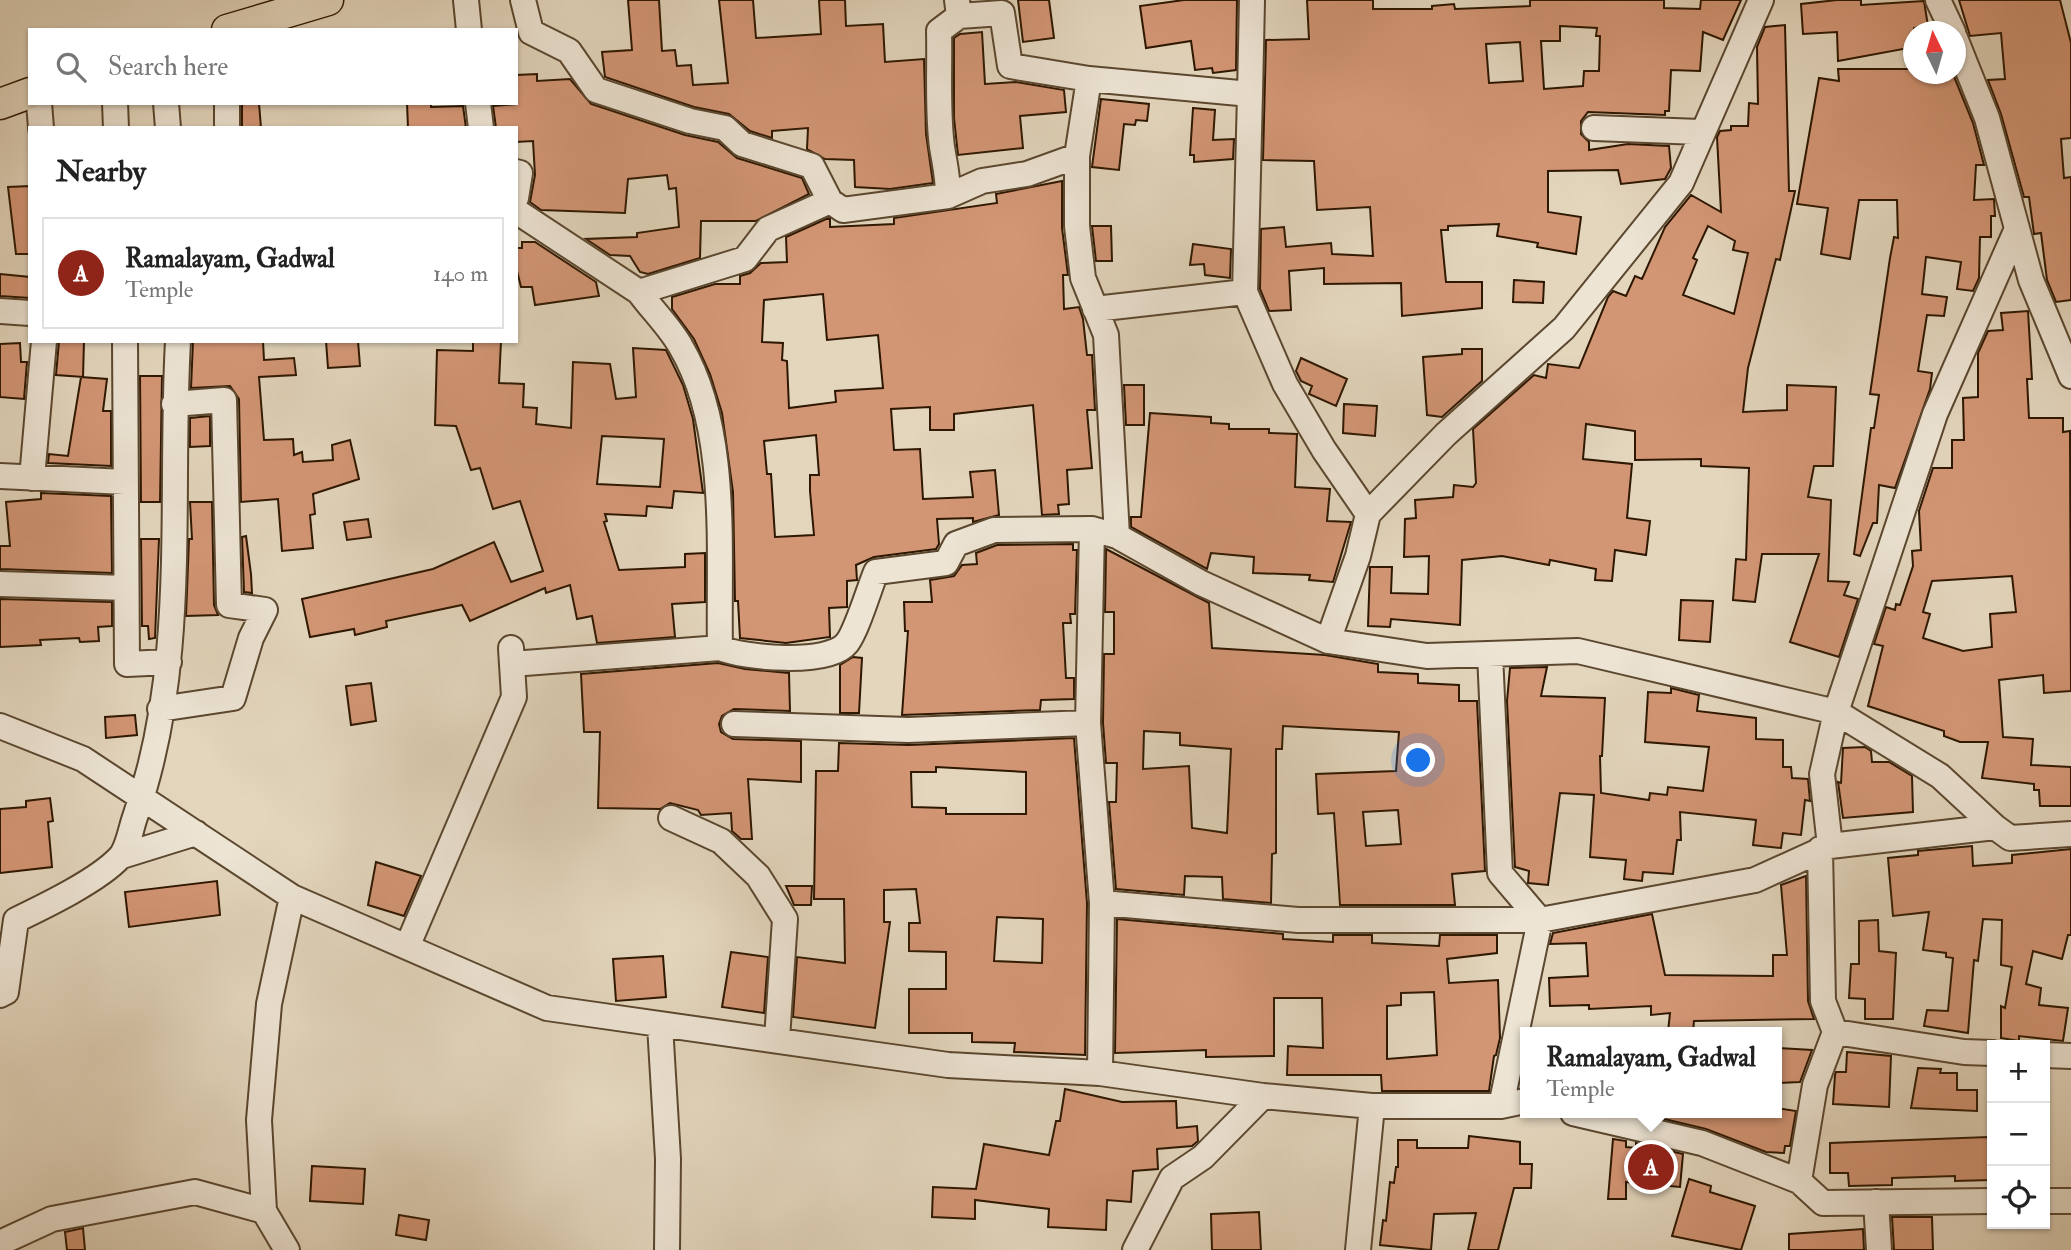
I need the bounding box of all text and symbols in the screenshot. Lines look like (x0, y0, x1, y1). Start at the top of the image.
north arrow (1903, 21, 1966, 84)
search box (28, 28, 518, 105)
icon: search (52, 48, 90, 86)
text: Search here (108, 51, 228, 83)
text: Nearby (56, 153, 146, 190)
text: Ramalayam, Gadwal (125, 243, 335, 275)
text: A (74, 259, 88, 288)
text: 140 m (433, 259, 488, 288)
text: Temple (125, 275, 193, 304)
your location (1401, 743, 1435, 777)
popup (1520, 1027, 1782, 1118)
map controls (1987, 1040, 2050, 1229)
button: + (1987, 1040, 2050, 1103)
text: Ramalayam, Gadwal (1546, 1042, 1756, 1074)
text: Temple (1546, 1074, 1615, 1103)
button: − (1987, 1103, 2050, 1166)
pin: A (1628, 1141, 1674, 1193)
button: locate (1987, 1166, 2050, 1229)

